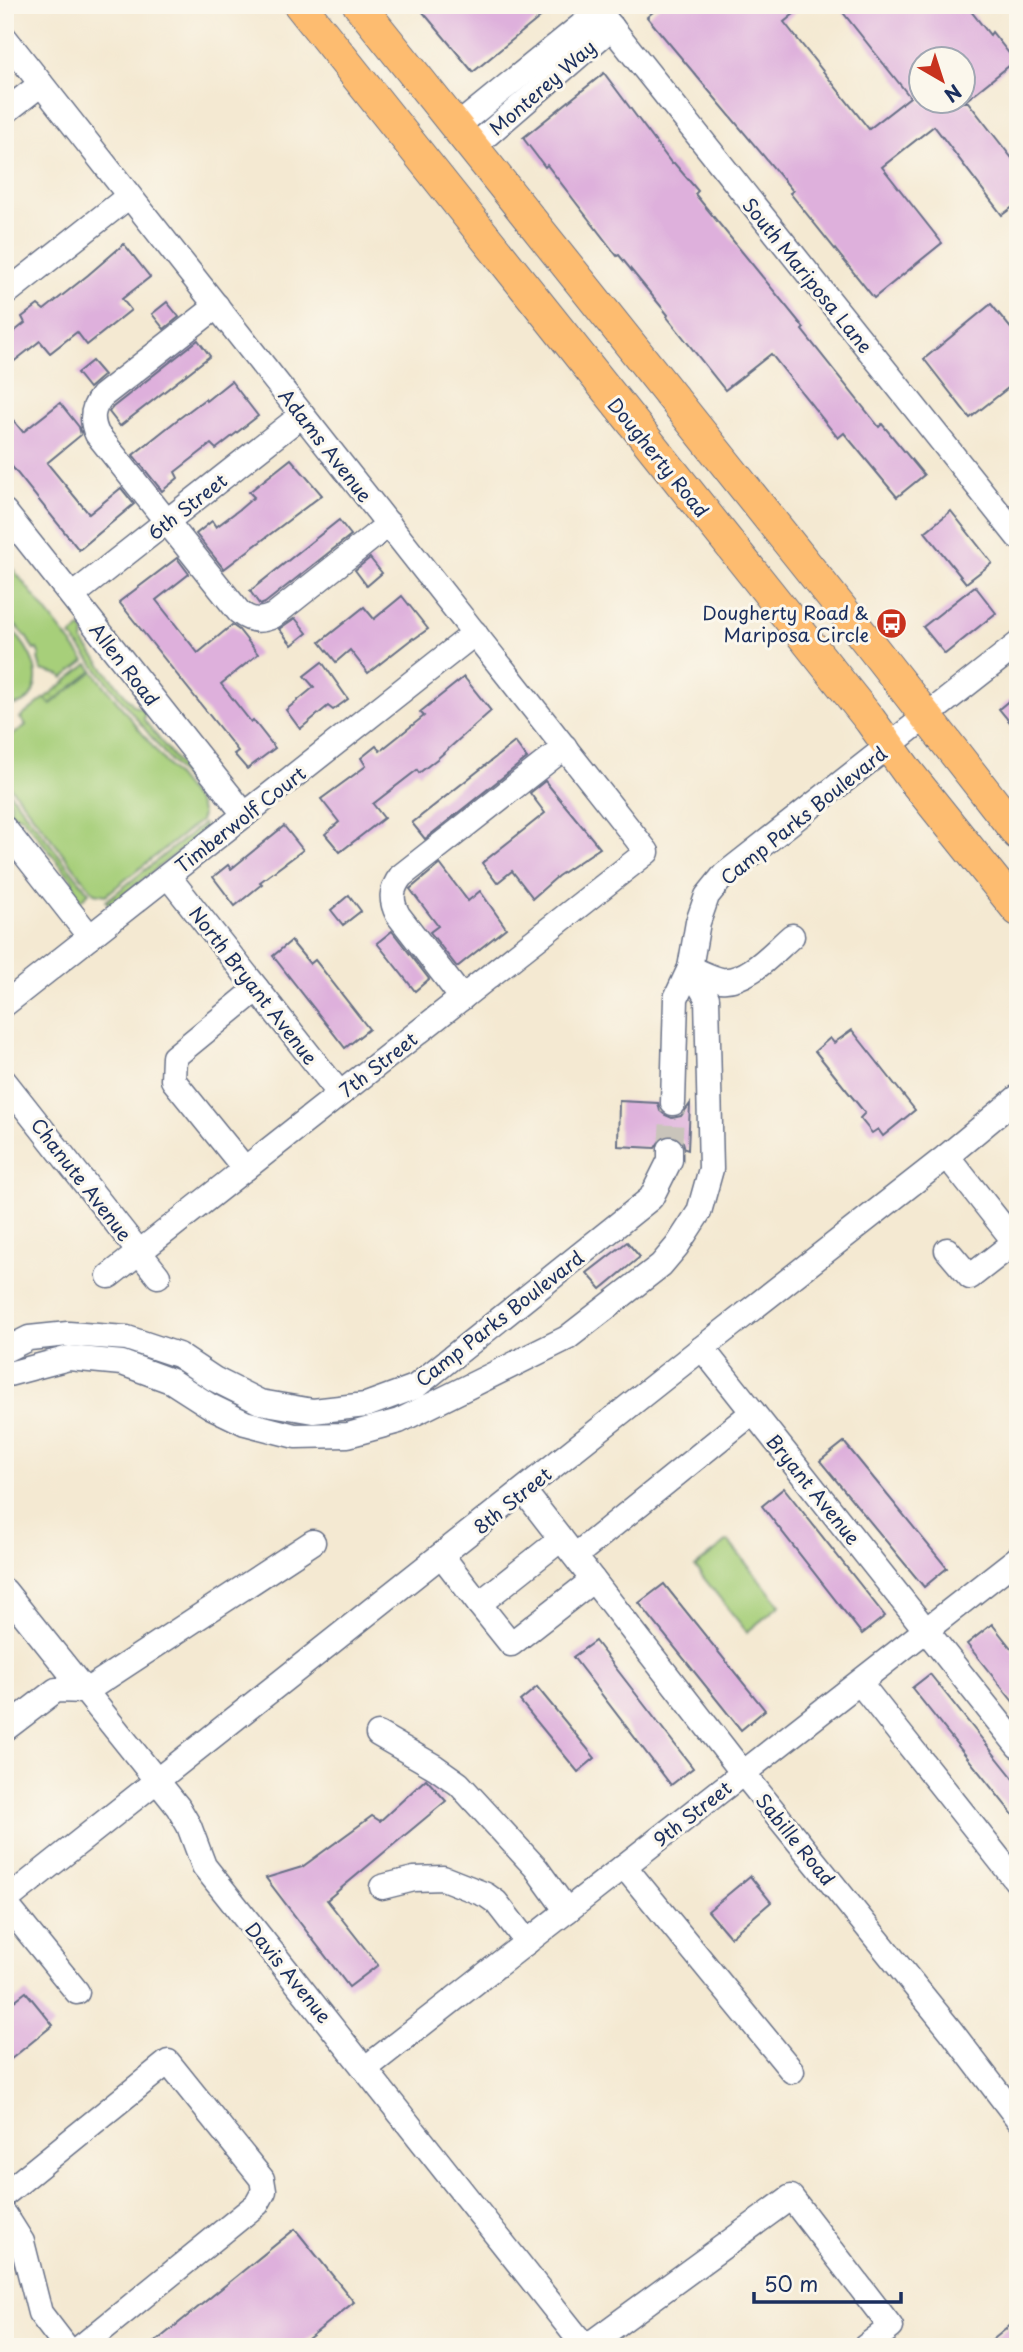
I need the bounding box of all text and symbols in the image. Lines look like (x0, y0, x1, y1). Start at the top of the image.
street label: Monterey Way (483, 33, 601, 141)
north arrow (908, 46, 978, 116)
text: N (939, 78, 968, 110)
street label: South Mariposa Lane (737, 191, 879, 359)
street label: Adams Avenue (273, 382, 379, 508)
street label: Dougherty Road (602, 391, 716, 523)
street label: 6th Street (141, 466, 233, 546)
place label: Dougherty Road & Mariposa Circle (702, 598, 869, 648)
bus stop icon: Dougherty Road & Mariposa Circle (875, 606, 909, 640)
street label: Allen Road (84, 616, 166, 712)
street label: Camp Parks Boulevard (714, 739, 892, 891)
street label: Timberwolf Court (169, 759, 312, 879)
street label: North Bryant Avenue (183, 900, 325, 1070)
street label: 7th Street (333, 1024, 423, 1103)
street label: Chanute Avenue (25, 1112, 139, 1246)
street label: Camp Parks Boulevard (409, 1243, 589, 1393)
street label: Bryant Avenue (761, 1428, 867, 1550)
street label: 8th Street (467, 1460, 557, 1540)
street label: 9th Street (647, 1773, 737, 1853)
street label: Sabille Road (750, 1787, 842, 1891)
street label: Davis Avenue (239, 1915, 339, 2029)
scale bar (754, 2261, 900, 2305)
text: 50 m (764, 2267, 818, 2299)

